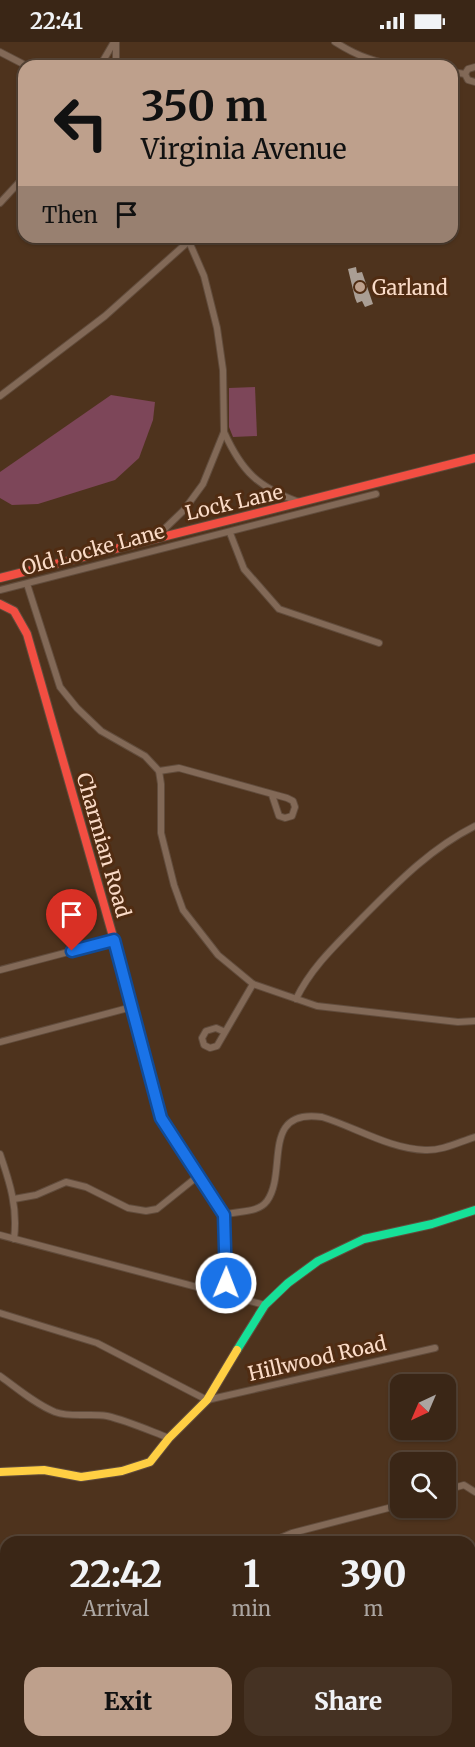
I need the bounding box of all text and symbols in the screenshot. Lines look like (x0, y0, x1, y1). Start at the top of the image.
text: 22:41 (30, 7, 83, 35)
text: 350 m (141, 80, 267, 132)
icon: left (42, 84, 120, 162)
text: Virginia Avenue (141, 132, 347, 166)
icon: arrive (110, 198, 143, 231)
text: Then (42, 201, 98, 229)
place label: Garland (372, 275, 448, 300)
marker: Garland (353, 280, 367, 294)
street label: Lock Lane (183, 479, 285, 525)
street label: Old Locke Lane (19, 518, 167, 580)
street label: Charmian Road (71, 770, 137, 920)
pin (46, 889, 97, 951)
icon: arrive (55, 898, 88, 931)
position arrow (194, 1251, 258, 1315)
street label: Hillwood Road (245, 1330, 389, 1386)
north arrow (390, 1374, 456, 1440)
map controls (390, 1374, 456, 1518)
button: search (390, 1452, 456, 1518)
text: 22:42 (69, 1552, 162, 1597)
text: 1 (243, 1552, 260, 1597)
text: 390 (341, 1552, 407, 1597)
text: Arrival (82, 1596, 149, 1621)
text: min (232, 1596, 271, 1621)
text: m (364, 1596, 383, 1621)
button: Exit (24, 1667, 232, 1736)
button: Share (244, 1667, 452, 1736)

